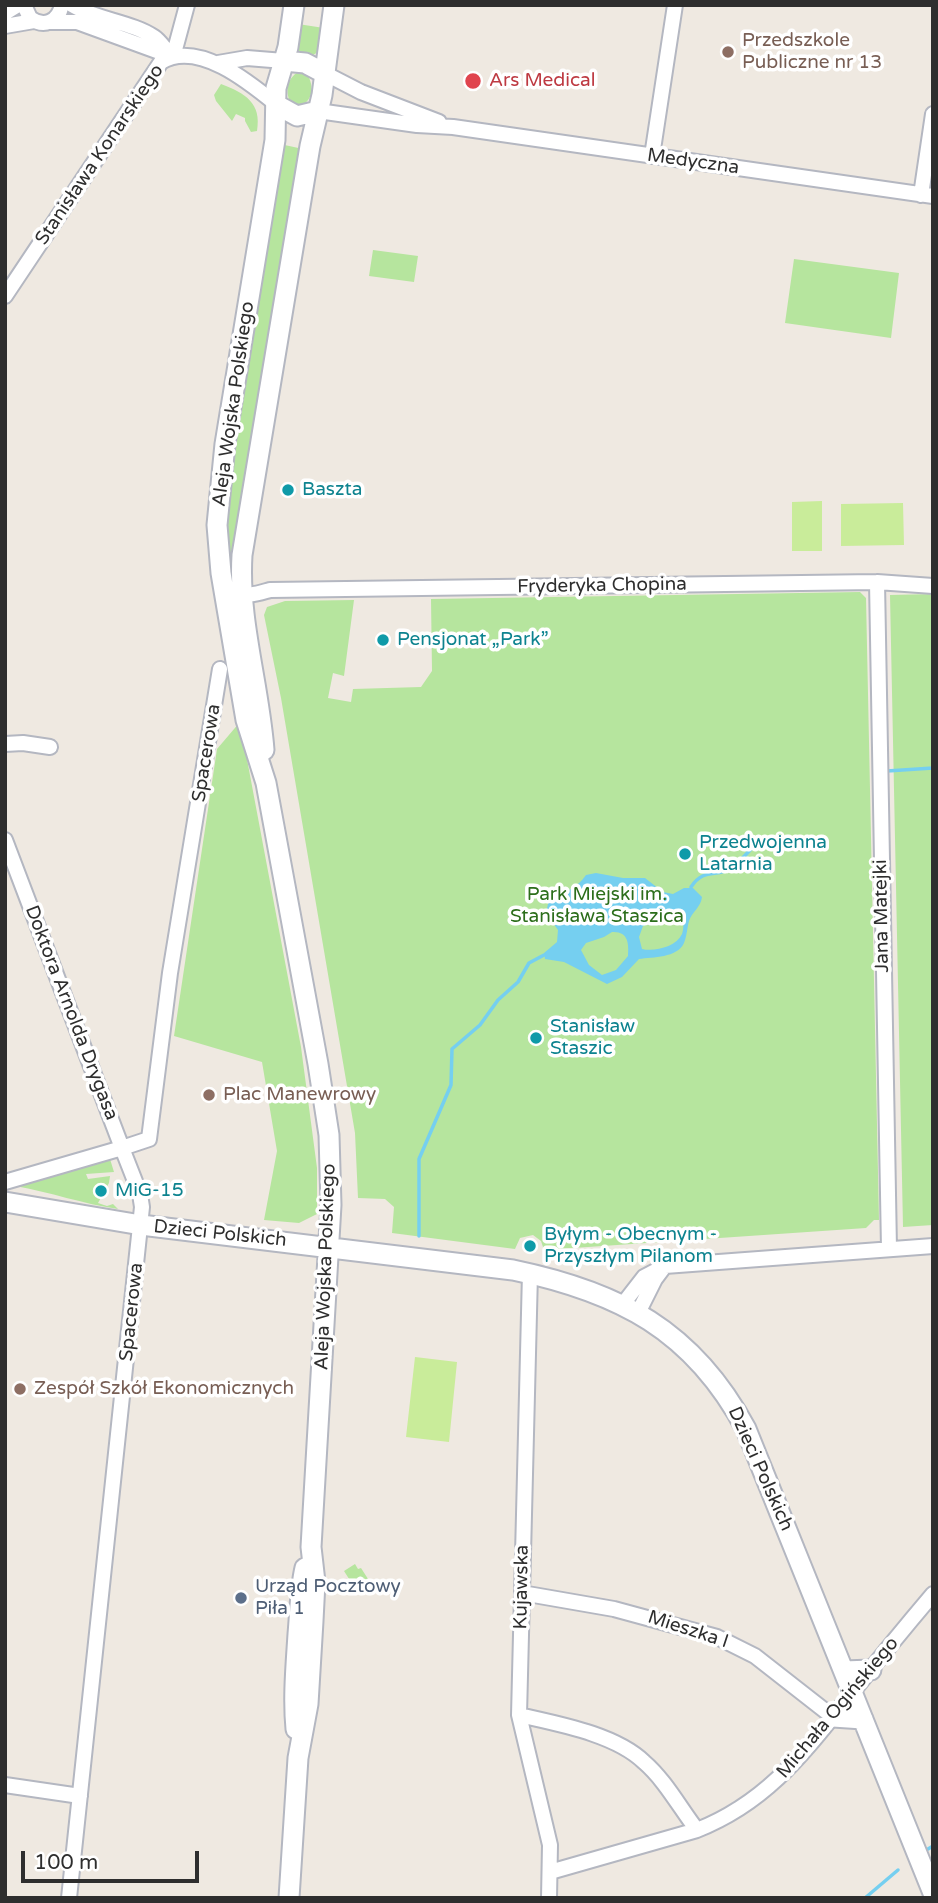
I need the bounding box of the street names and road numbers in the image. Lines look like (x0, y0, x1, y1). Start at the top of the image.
street label: Stanisława Konarskiego (31, 60, 169, 250)
street label: Medyczna (645, 144, 741, 180)
street label: Aleja Wojska Polskiego (208, 300, 260, 508)
street label: Fryderyka Chopina (517, 573, 687, 599)
street label: Spacerowa (188, 702, 226, 804)
street label: Jana Matejki (870, 859, 894, 973)
street label: Doktora Arnolda Drygasa (19, 902, 123, 1124)
street label: Aleja Wojska Polskiego (311, 1163, 341, 1371)
street label: Dzieci Polskich (152, 1216, 288, 1252)
street label: Spacerowa (115, 1262, 149, 1362)
street label: Dzieci Polskich (722, 1403, 798, 1535)
street label: Kujawska (510, 1544, 534, 1630)
street label: Mieszka I (645, 1606, 731, 1654)
street label: Michała Ogińskiego (772, 1633, 904, 1783)

